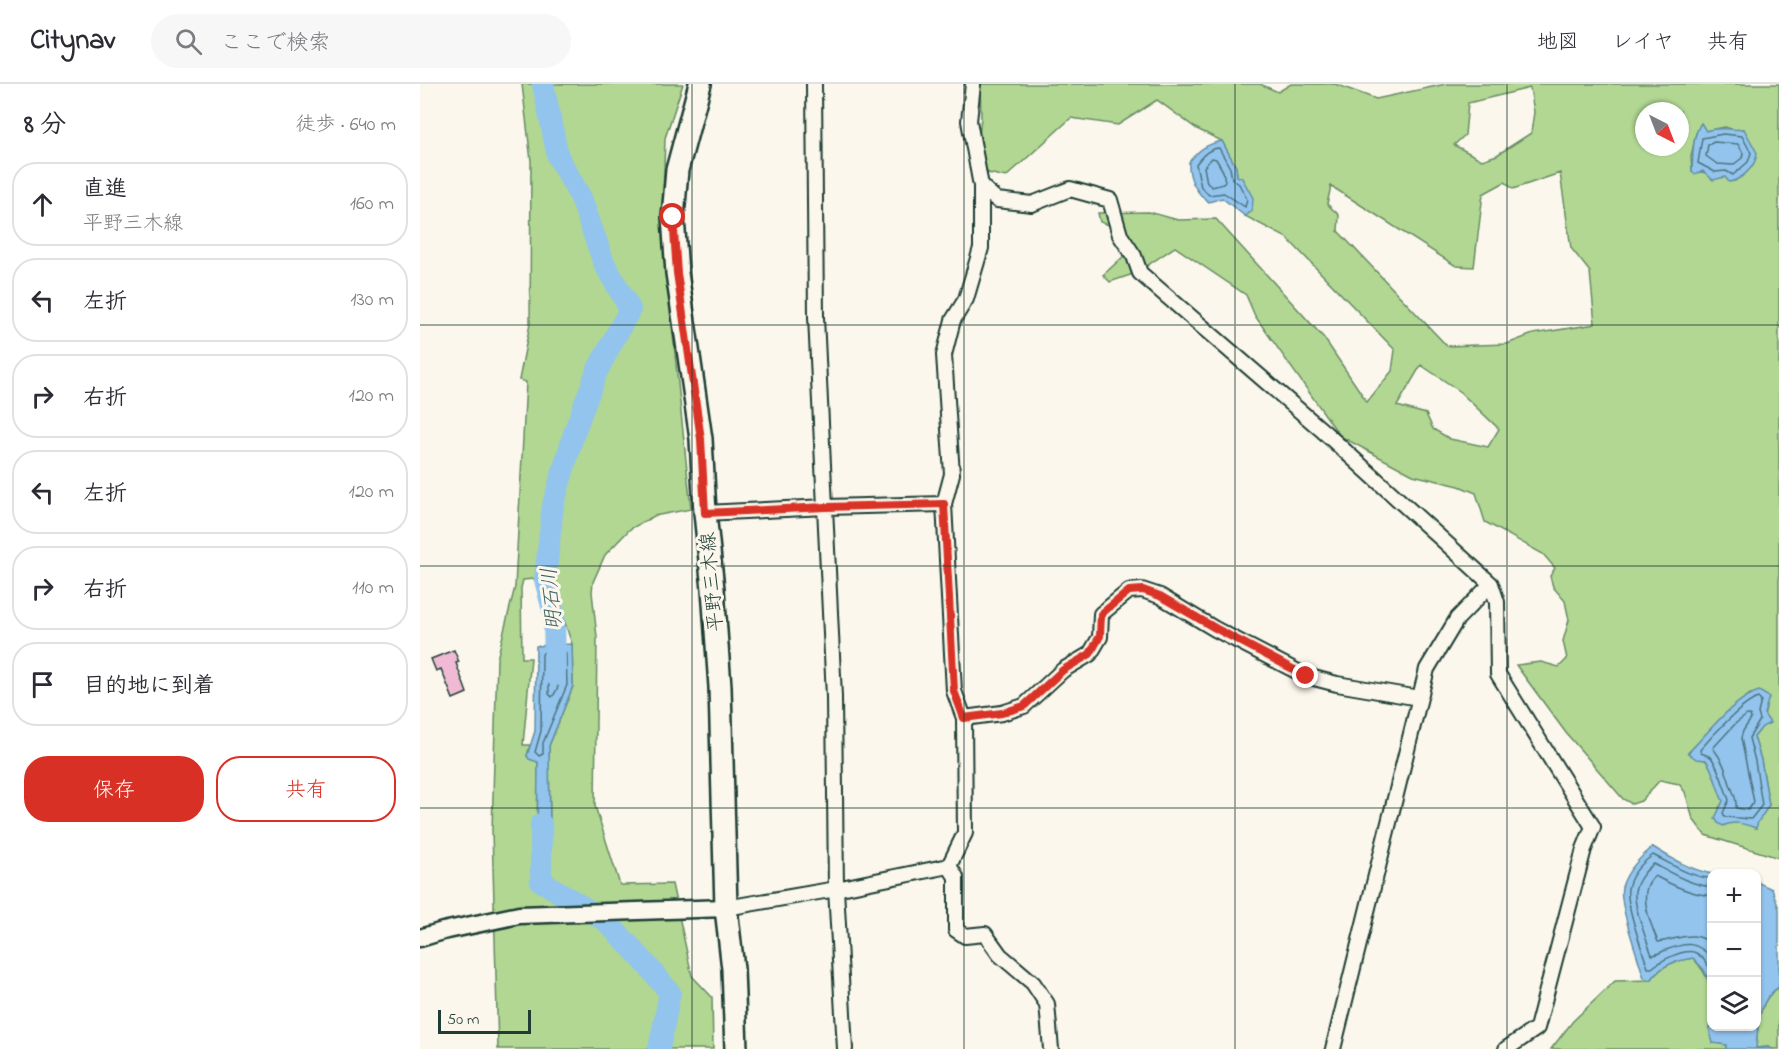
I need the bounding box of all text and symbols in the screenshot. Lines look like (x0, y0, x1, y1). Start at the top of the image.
search box (151, 14, 571, 68)
text: Citynav (30, 21, 115, 62)
icon: search (172, 25, 205, 58)
text: ここで検索 (220, 28, 330, 60)
text: 地図 (1537, 28, 1579, 58)
text: レイヤ (1612, 28, 1674, 58)
text: 共有 (1707, 28, 1749, 58)
north arrow (1635, 102, 1689, 156)
text: 8 分 (24, 107, 66, 145)
text: 徒歩 · 640 m (296, 111, 396, 140)
text: 直進 (83, 174, 127, 206)
icon: ahead (26, 188, 59, 221)
text: 160 m (350, 190, 394, 219)
route start (659, 203, 685, 229)
text: 平野三木線 (83, 210, 183, 239)
icon: left (26, 284, 59, 317)
text: 130 m (350, 286, 394, 315)
text: 左折 (83, 287, 127, 319)
icon: right (26, 380, 59, 413)
text: 120 m (349, 382, 394, 411)
text: 右折 (83, 383, 127, 415)
icon: left (26, 476, 59, 509)
text: 120 m (349, 478, 394, 507)
text: 左折 (83, 479, 127, 511)
street label: 平野三木線 (695, 531, 732, 633)
water label: 明石川 (535, 566, 571, 632)
icon: right (26, 572, 59, 605)
text: 110 m (352, 574, 394, 603)
text: 右折 (83, 575, 127, 607)
route end (1292, 662, 1318, 688)
icon: arrive (26, 668, 59, 701)
text: 目的地に到着 (83, 671, 215, 703)
button: 保存 (24, 756, 204, 822)
button: 共有 (216, 756, 396, 822)
map controls (1707, 869, 1761, 1031)
button: + (1707, 869, 1761, 923)
button: − (1707, 923, 1761, 977)
button: layers (1707, 977, 1761, 1031)
scale bar (438, 1007, 531, 1034)
text: 50 m (447, 1008, 479, 1032)

